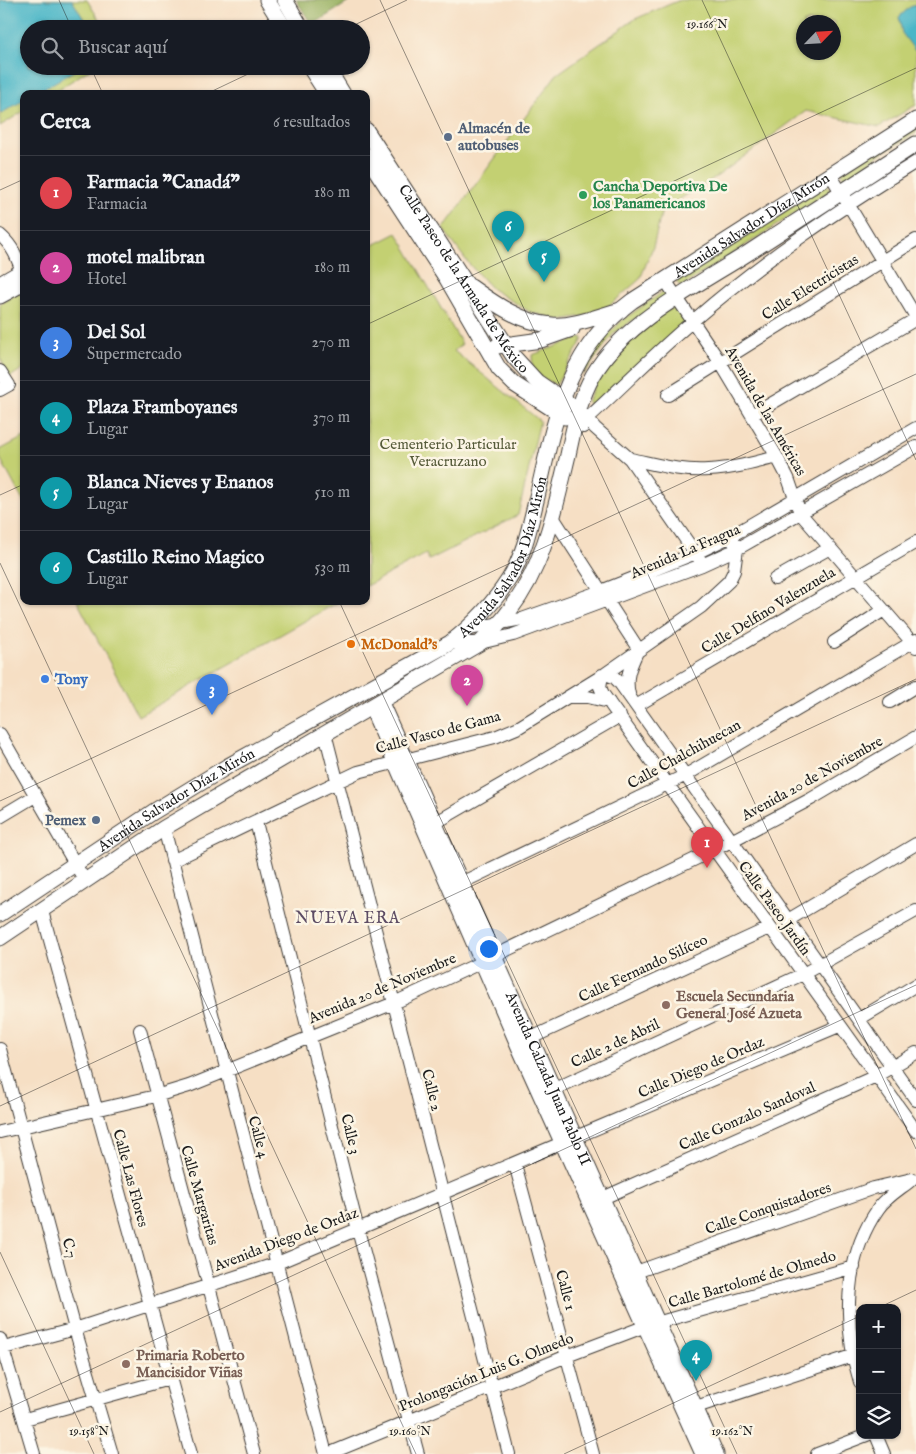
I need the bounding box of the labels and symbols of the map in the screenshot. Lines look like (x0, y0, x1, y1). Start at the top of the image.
north arrow (796, 15, 841, 60)
text: 19.166°N (686, 17, 728, 32)
place label: Almacén de autobuses (457, 119, 530, 155)
marker: Almacén de autobuses (442, 131, 454, 143)
street label: Avenida Salvador Díaz Mirón (669, 169, 833, 283)
place label: Cancha Deportiva De los Panamericanos (592, 177, 727, 213)
street label: Calle Paseo de la Armada de México (394, 181, 533, 377)
marker: Cancha Deportiva De los Panamericanos (577, 189, 589, 201)
pin: 6 (492, 211, 524, 252)
pin: 5 (528, 241, 560, 282)
street label: Calle Electricistas (758, 250, 862, 325)
street label: Avenida de las Américas (720, 342, 810, 479)
park label: Cementerio Particular Veracruzano (380, 435, 517, 471)
street label: Avenida Salvador Díaz Mirón (454, 475, 551, 643)
street label: Avenida La Fragua (627, 520, 743, 583)
street label: Calle Delfino Valenzuela (698, 563, 839, 658)
place label: McDonald's (361, 635, 438, 654)
marker: McDonald's (345, 638, 357, 650)
pin: 2 (451, 665, 483, 706)
place label: Tony (54, 670, 88, 689)
marker: Tony (39, 673, 51, 685)
pin: 3 (196, 674, 228, 715)
street label: Calle Vasco de Gama (374, 707, 503, 758)
street label: Calle Chalchihuecan (624, 715, 744, 793)
street label: Avenida 20 de Noviembre (737, 732, 886, 826)
street label: Avenida Salvador Díaz Mirón (93, 744, 258, 857)
place label: Pemex (45, 811, 87, 830)
marker: Pemex (90, 814, 102, 826)
pin: 1 (691, 827, 723, 868)
street label: Calle Paseo Jardín (734, 857, 815, 959)
district label: NUEVA ERA (295, 909, 401, 929)
street label: Calle Fernando Silíceo (576, 930, 711, 1007)
your location (476, 936, 502, 962)
street label: Avenida 20 de Noviembre (305, 949, 459, 1029)
place label: Escuela Secundaria General José Azueta (676, 987, 802, 1023)
street label: Avenida Calzada Juan Pablo II (501, 988, 595, 1169)
marker: Escuela Secundaria General José Azueta (660, 999, 672, 1011)
street label: Calle 2 de Abril (568, 1014, 663, 1072)
street label: Calle Diego de Ordaz (635, 1032, 767, 1103)
street label: Calle 2 (417, 1067, 446, 1113)
street label: Calle Gonzalo Sandoval (676, 1077, 819, 1155)
street label: Calle 3 (336, 1112, 365, 1156)
street label: Calle 4 (244, 1114, 273, 1161)
street label: Calle Las Flores (108, 1127, 153, 1229)
street label: Calle Margaritas (176, 1143, 223, 1247)
street label: Calle Conquistadores (703, 1178, 834, 1239)
street label: Avenida Diego de Ordaz (211, 1203, 361, 1276)
street label: C.7 (58, 1236, 81, 1260)
street label: Calle Bartolomé de Olmedo (666, 1246, 838, 1313)
street label: Calle 1 (551, 1268, 580, 1312)
street label: Prolongación Luis G. Olmedo (396, 1329, 576, 1416)
pin: 4 (680, 1340, 712, 1381)
place label: Primaria Roberto Mancisidor Viñas (136, 1346, 245, 1382)
marker: Primaria Roberto Mancisidor Viñas (120, 1358, 132, 1370)
text: 19.158°N (69, 1424, 110, 1439)
text: 19.160°N (389, 1424, 432, 1439)
text: 19.162°N (711, 1424, 753, 1439)

